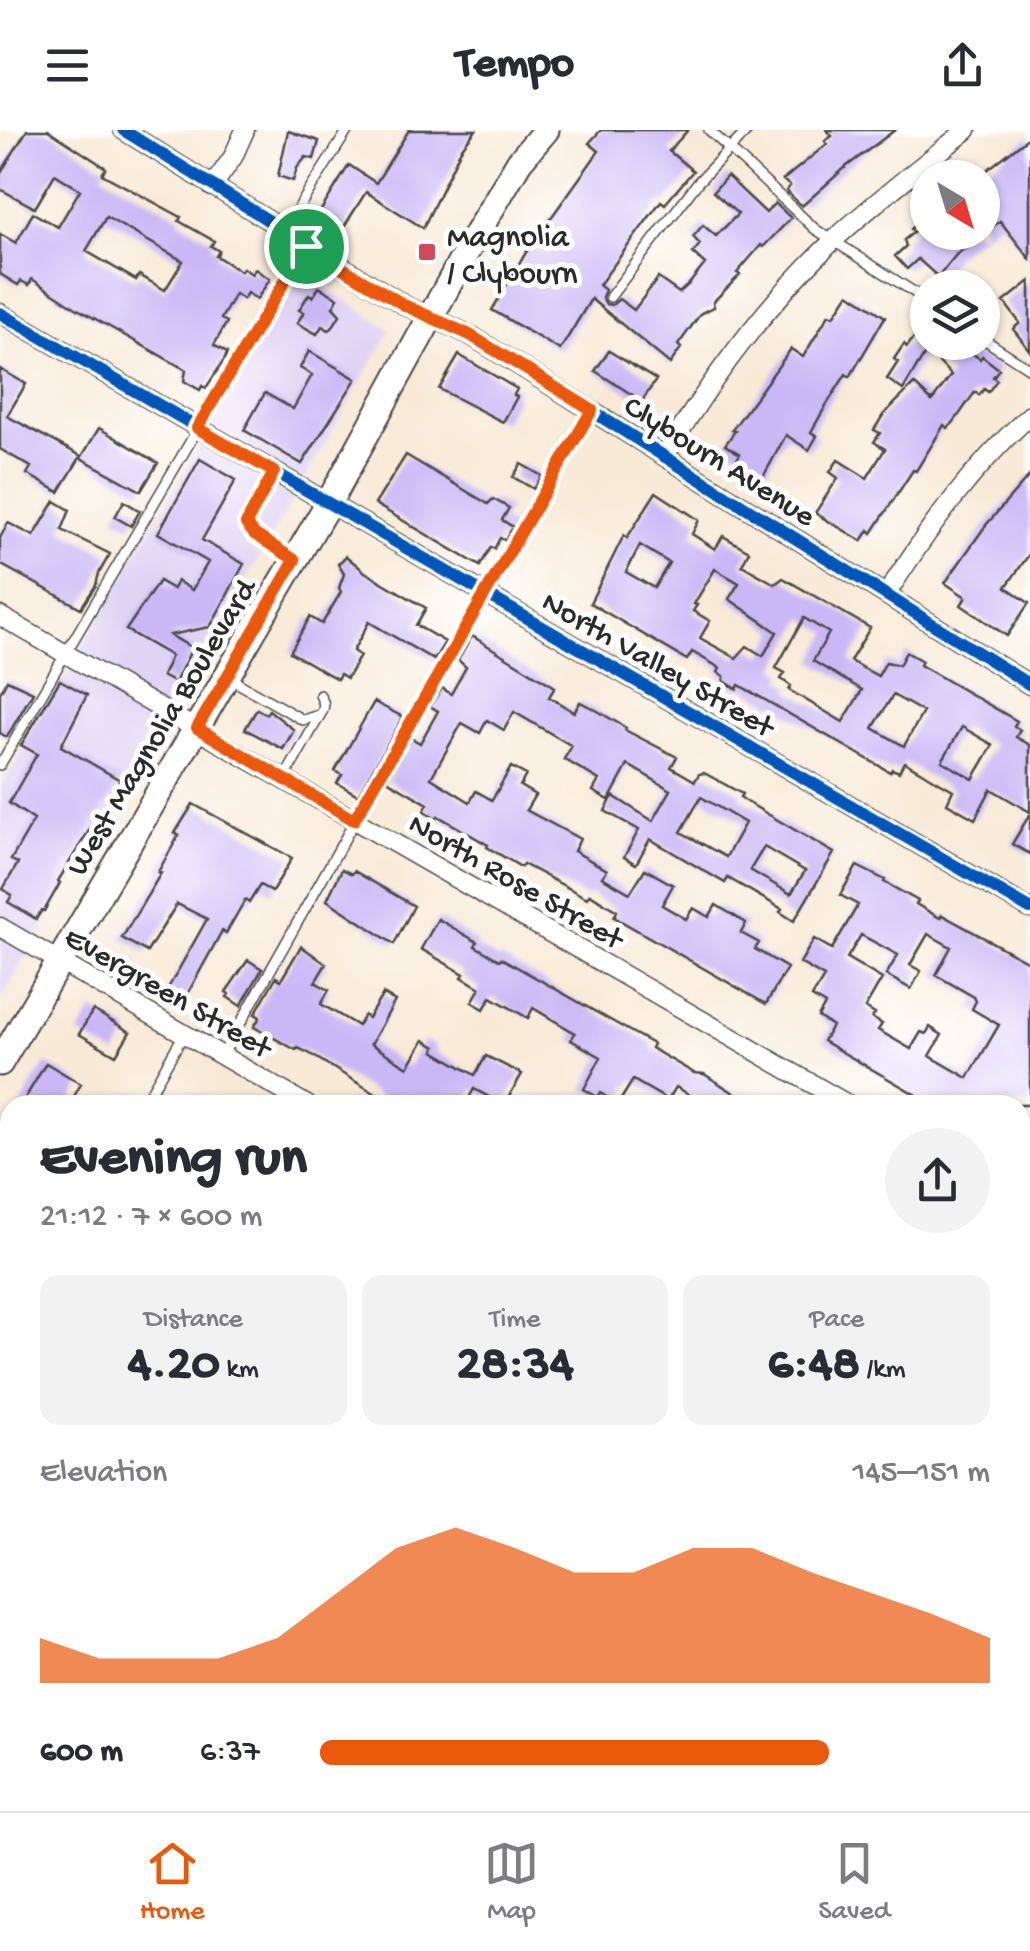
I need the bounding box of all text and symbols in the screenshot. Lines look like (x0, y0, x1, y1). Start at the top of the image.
icon: menu (40, 38, 95, 93)
icon: share (935, 38, 990, 93)
text: Tempo (456, 39, 574, 92)
north arrow (910, 160, 1000, 250)
map controls (910, 160, 1000, 360)
pin (264, 204, 349, 289)
icon: arrive (279, 219, 334, 274)
place label: Magnolia / Clybourn (447, 220, 577, 295)
marker: Magnolia / Clybourn (416, 241, 438, 263)
button: layers (910, 270, 1000, 360)
street label: Clybourn Avenue (615, 389, 822, 538)
street label: West Magnolia Boulevard (60, 572, 268, 884)
street label: North Valley Street (534, 585, 782, 750)
street label: North Rose Street (401, 807, 631, 962)
street label: Evergreen Street (56, 920, 279, 1070)
button: share (885, 1128, 990, 1233)
text: Evening run (40, 1129, 307, 1193)
text: 21:12 · 7 × 600 m (40, 1199, 263, 1237)
text: Distance (144, 1304, 243, 1337)
text: Time (489, 1304, 541, 1337)
text: Pace (809, 1304, 864, 1337)
text: 4.20 (128, 1337, 220, 1396)
text: 28:34 (456, 1337, 574, 1396)
text: 6:48 (768, 1337, 860, 1396)
text: km (220, 1354, 259, 1387)
text: /km (860, 1354, 906, 1387)
text: Elevation (40, 1455, 167, 1493)
text: 145–151 m (853, 1455, 990, 1493)
text: 600 m (40, 1734, 123, 1772)
text: 6:37 (200, 1734, 260, 1772)
tab: Home (140, 1836, 205, 1929)
tab: Map (484, 1836, 539, 1929)
tab: Saved (818, 1836, 890, 1929)

